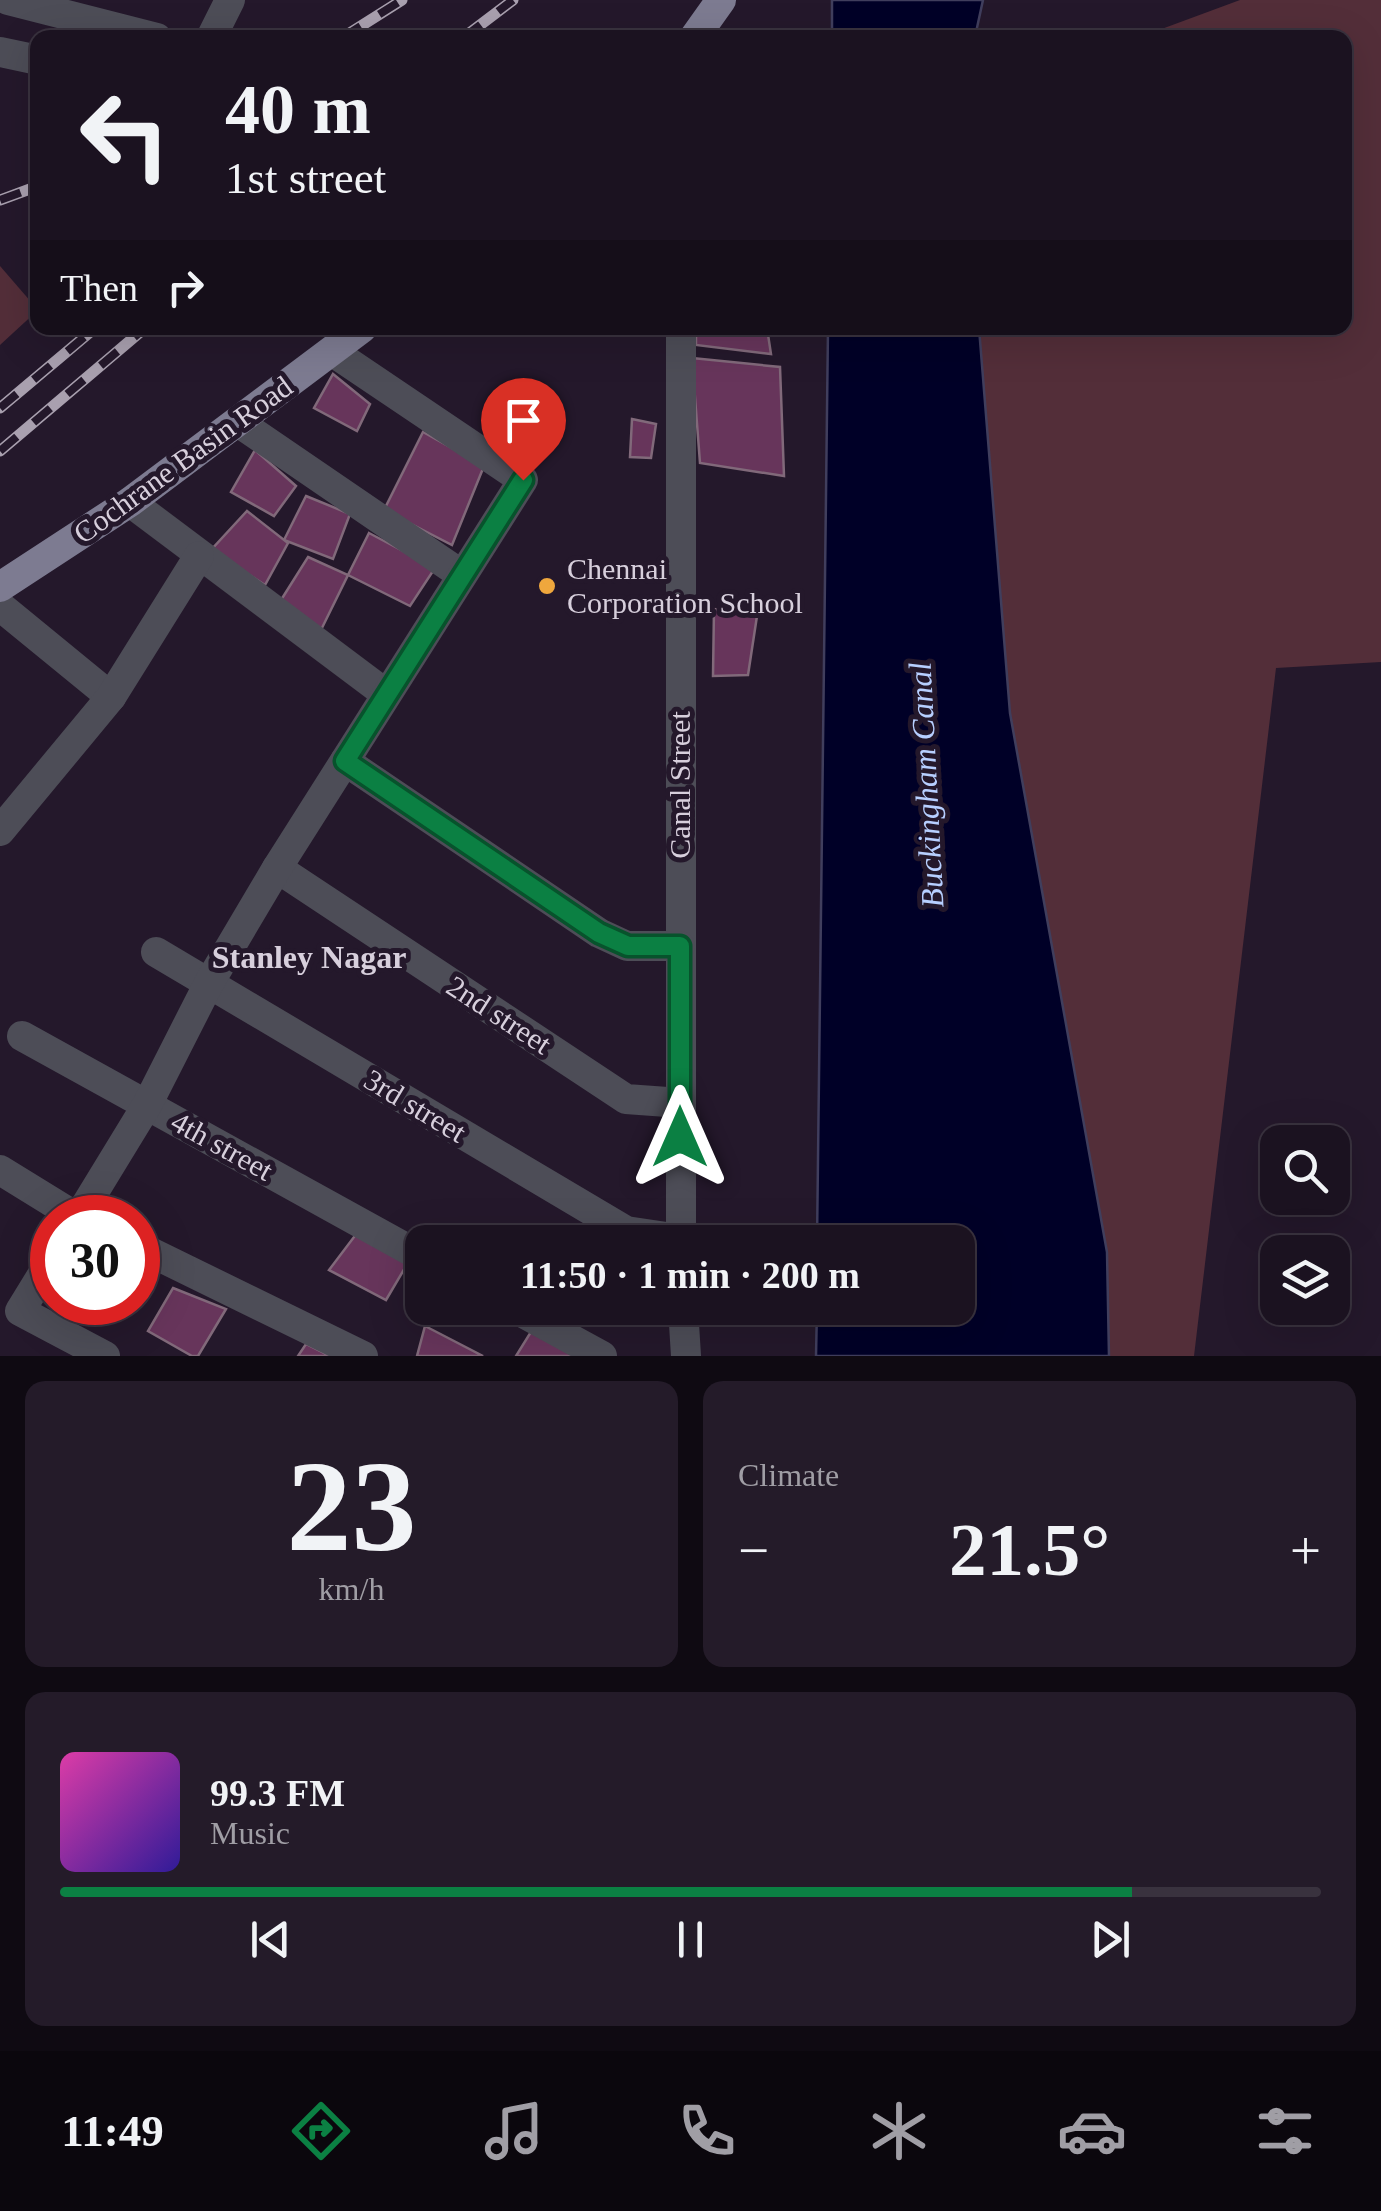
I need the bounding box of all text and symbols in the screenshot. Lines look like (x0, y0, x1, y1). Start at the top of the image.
icon: left (60, 70, 190, 200)
text: 40 m (225, 71, 371, 148)
text: 1st street (225, 153, 386, 203)
icon: right (158, 260, 213, 315)
text: Then (60, 267, 138, 309)
street label: Cochrane Basin Road (67, 369, 298, 550)
pin (481, 378, 566, 481)
icon: arrive (496, 393, 551, 448)
place label: Chennai Corporation School (567, 552, 803, 619)
marker: Chennai Corporation School (536, 575, 558, 597)
water label: Buckingham Canal (902, 661, 950, 909)
street label: Canal Street (663, 711, 696, 859)
district label: Stanley Nagar (212, 939, 406, 975)
street label: 2nd street (441, 969, 558, 1061)
street label: 3rd street (359, 1062, 473, 1149)
position arrow (628, 1085, 732, 1189)
street label: 4th street (166, 1104, 279, 1187)
map controls (1260, 1125, 1350, 1325)
button: search (1260, 1125, 1350, 1215)
speed limit sign: 30 (30, 1195, 160, 1325)
button: layers (1260, 1235, 1350, 1325)
text: 11:50 · 1 min · 200 m (520, 1254, 860, 1296)
text: 23 (287, 1434, 417, 1578)
text: Climate (738, 1457, 839, 1493)
text: 21.5° (949, 1508, 1110, 1591)
text: − (738, 1520, 769, 1581)
text: + (1290, 1520, 1321, 1581)
text: km/h (319, 1571, 384, 1607)
text: 99.3 FM (210, 1772, 345, 1814)
text: Music (210, 1815, 290, 1851)
icon: previous (243, 1912, 298, 1967)
icon: pause (663, 1912, 718, 1967)
icon: next (1083, 1912, 1138, 1967)
icon: directions (286, 2096, 356, 2166)
icon: music (479, 2096, 549, 2166)
icon: phone (672, 2096, 742, 2166)
icon: climate (864, 2096, 934, 2166)
icon: car (1057, 2096, 1127, 2166)
icon: filters (1250, 2096, 1320, 2166)
text: 11:49 (61, 2106, 164, 2156)

